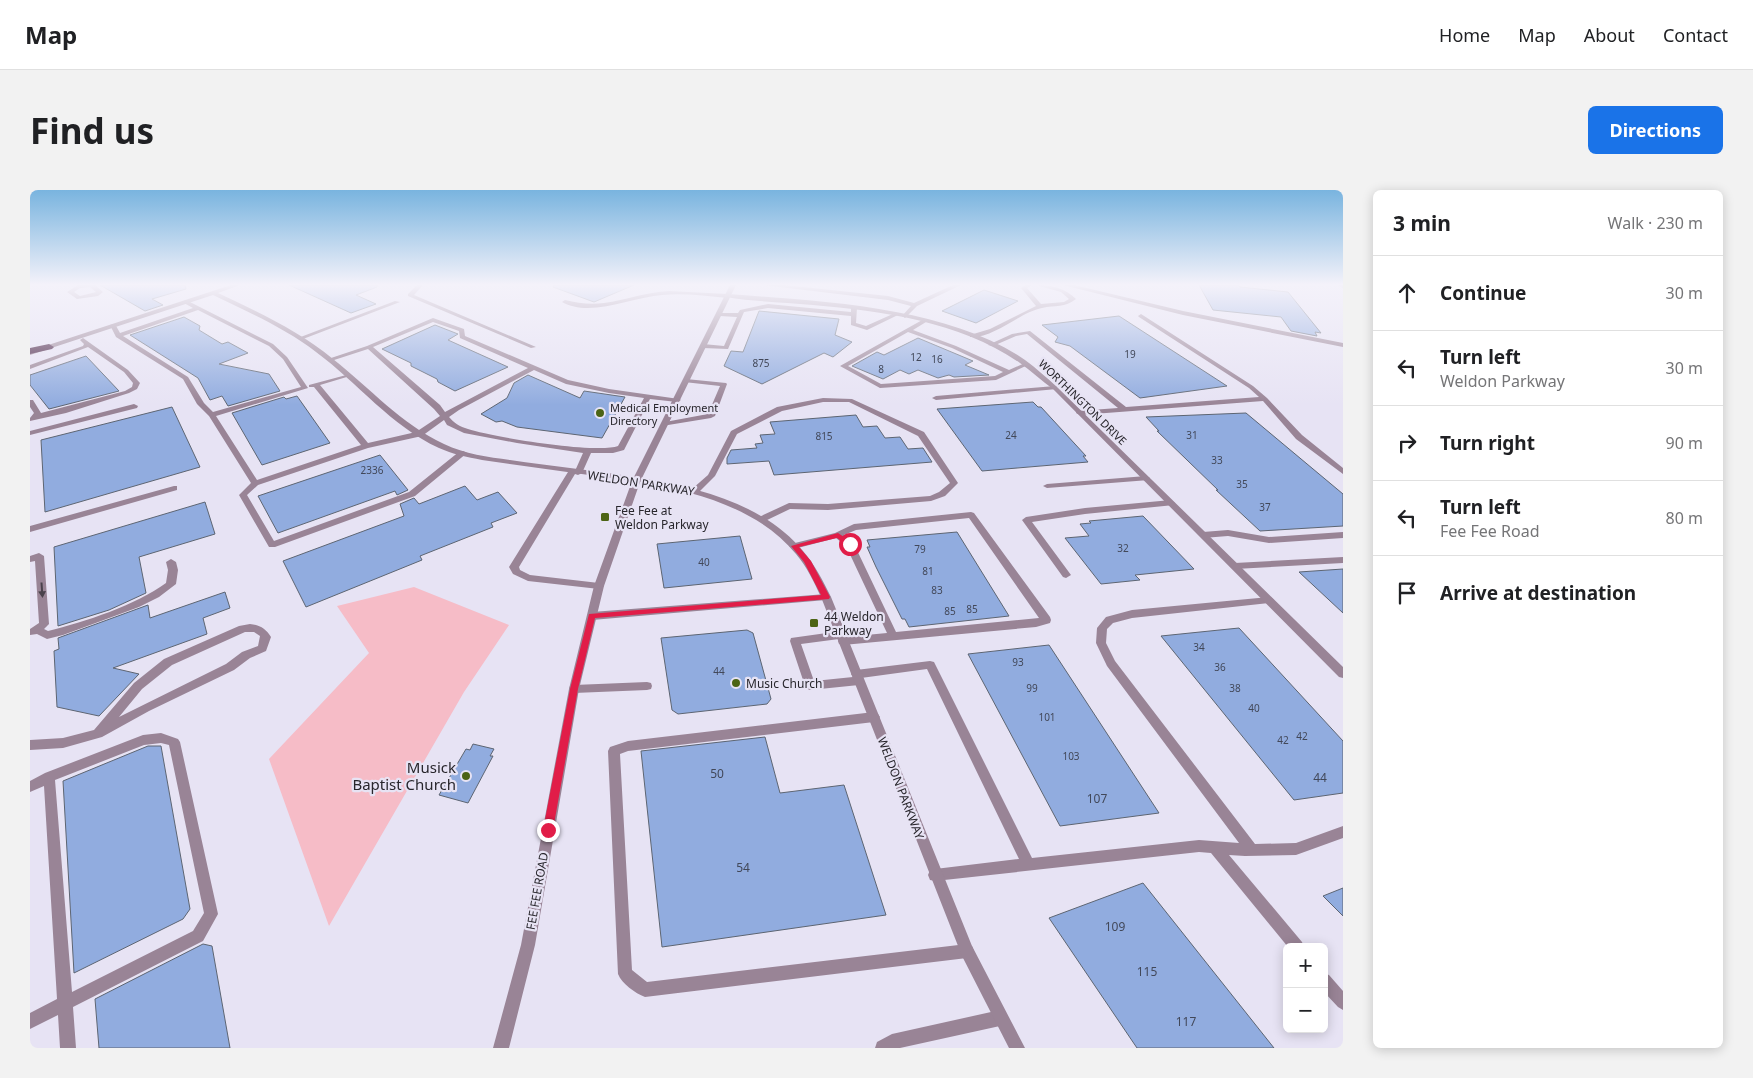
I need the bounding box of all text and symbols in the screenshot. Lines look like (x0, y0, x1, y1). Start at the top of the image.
text: Map (25, 18, 77, 51)
text: Home (1439, 23, 1490, 47)
text: Map (1518, 23, 1556, 47)
text: About (1584, 23, 1635, 47)
text: Contact (1663, 23, 1728, 47)
button: Directions (1588, 106, 1723, 154)
text: Find us (30, 107, 154, 154)
text: 3 min (1393, 209, 1451, 237)
text: Walk · 230 m (1608, 212, 1703, 234)
icon: ahead (1393, 279, 1421, 307)
text: Continue (1440, 280, 1526, 306)
text: 30 m (1666, 282, 1703, 304)
text: Turn left (1440, 344, 1521, 370)
house number: 19 (1124, 347, 1136, 361)
house number: 12 (910, 350, 922, 364)
house number: 16 (931, 352, 943, 366)
icon: left (1393, 354, 1421, 382)
house number: 875 (752, 356, 770, 370)
street label: WORTHINGTON DRIVE (1036, 356, 1130, 448)
text: 30 m (1666, 357, 1703, 379)
house number: 8 (878, 362, 884, 376)
text: Weldon Parkway (1440, 370, 1565, 392)
place label: Medical Employment Directory (610, 400, 718, 428)
marker: Medical Employment Directory (594, 407, 606, 419)
house number: 24 (1005, 428, 1017, 442)
house number: 31 (1186, 428, 1198, 442)
house number: 815 (815, 429, 833, 443)
icon: right (1393, 429, 1421, 457)
text: Turn right (1440, 430, 1535, 456)
text: 90 m (1666, 432, 1703, 454)
house number: 33 (1211, 453, 1223, 467)
house number: 2336 (361, 463, 384, 477)
street label: WELDON PARKWAY (586, 466, 696, 500)
house number: 35 (1236, 477, 1248, 491)
text: Turn left (1440, 494, 1521, 520)
house number: 37 (1259, 500, 1271, 514)
place label: Fee Fee at Weldon Parkway (615, 502, 709, 533)
icon: left (1393, 504, 1421, 532)
text: 80 m (1666, 507, 1703, 529)
marker: Fee Fee at Weldon Parkway (599, 511, 611, 523)
text: Fee Fee Road (1440, 520, 1539, 542)
route start (839, 533, 862, 556)
house number: 32 (1117, 541, 1129, 555)
house number: 79 (914, 542, 926, 556)
house number: 40 (698, 555, 710, 569)
house number: 81 (922, 564, 934, 578)
icon: arrive (1393, 579, 1421, 607)
text: Arrive at destination (1440, 580, 1636, 606)
one-way arrow (38, 582, 46, 598)
house number: 83 (931, 583, 943, 597)
house number: 85 (966, 602, 978, 616)
house number: 85 (944, 604, 956, 618)
place label: 44 Weldon Parkway (824, 608, 884, 639)
marker: 44 Weldon Parkway (808, 617, 820, 629)
house number: 34 (1193, 640, 1205, 654)
house number: 93 (1012, 655, 1024, 669)
house number: 36 (1214, 660, 1226, 674)
house number: 44 (713, 664, 725, 678)
place label: Music Church (746, 675, 822, 692)
marker: Music Church (730, 677, 742, 689)
house number: 99 (1026, 681, 1038, 695)
house number: 38 (1229, 681, 1241, 695)
house number: 40 (1248, 701, 1260, 715)
house number: 101 (1038, 710, 1056, 724)
house number: 42 (1296, 729, 1308, 743)
house number: 42 (1277, 733, 1289, 747)
street label: WELDON PARKWAY (874, 734, 928, 842)
house number: 103 (1062, 749, 1080, 763)
place label: Musick Baptist Church (352, 757, 456, 794)
house number: 50 (710, 765, 724, 782)
house number: 44 (1313, 769, 1327, 786)
marker: Musick Baptist Church (460, 770, 472, 782)
house number: 107 (1087, 790, 1107, 807)
route end (537, 819, 560, 842)
street label: FEE FEE ROAD (522, 851, 552, 931)
house number: 54 (736, 859, 750, 876)
house number: 109 (1105, 918, 1125, 935)
map controls (1283, 943, 1328, 1033)
button: + (1283, 943, 1328, 988)
house number: 115 (1137, 963, 1157, 980)
button: − (1283, 988, 1328, 1033)
house number: 117 (1176, 1013, 1196, 1030)

